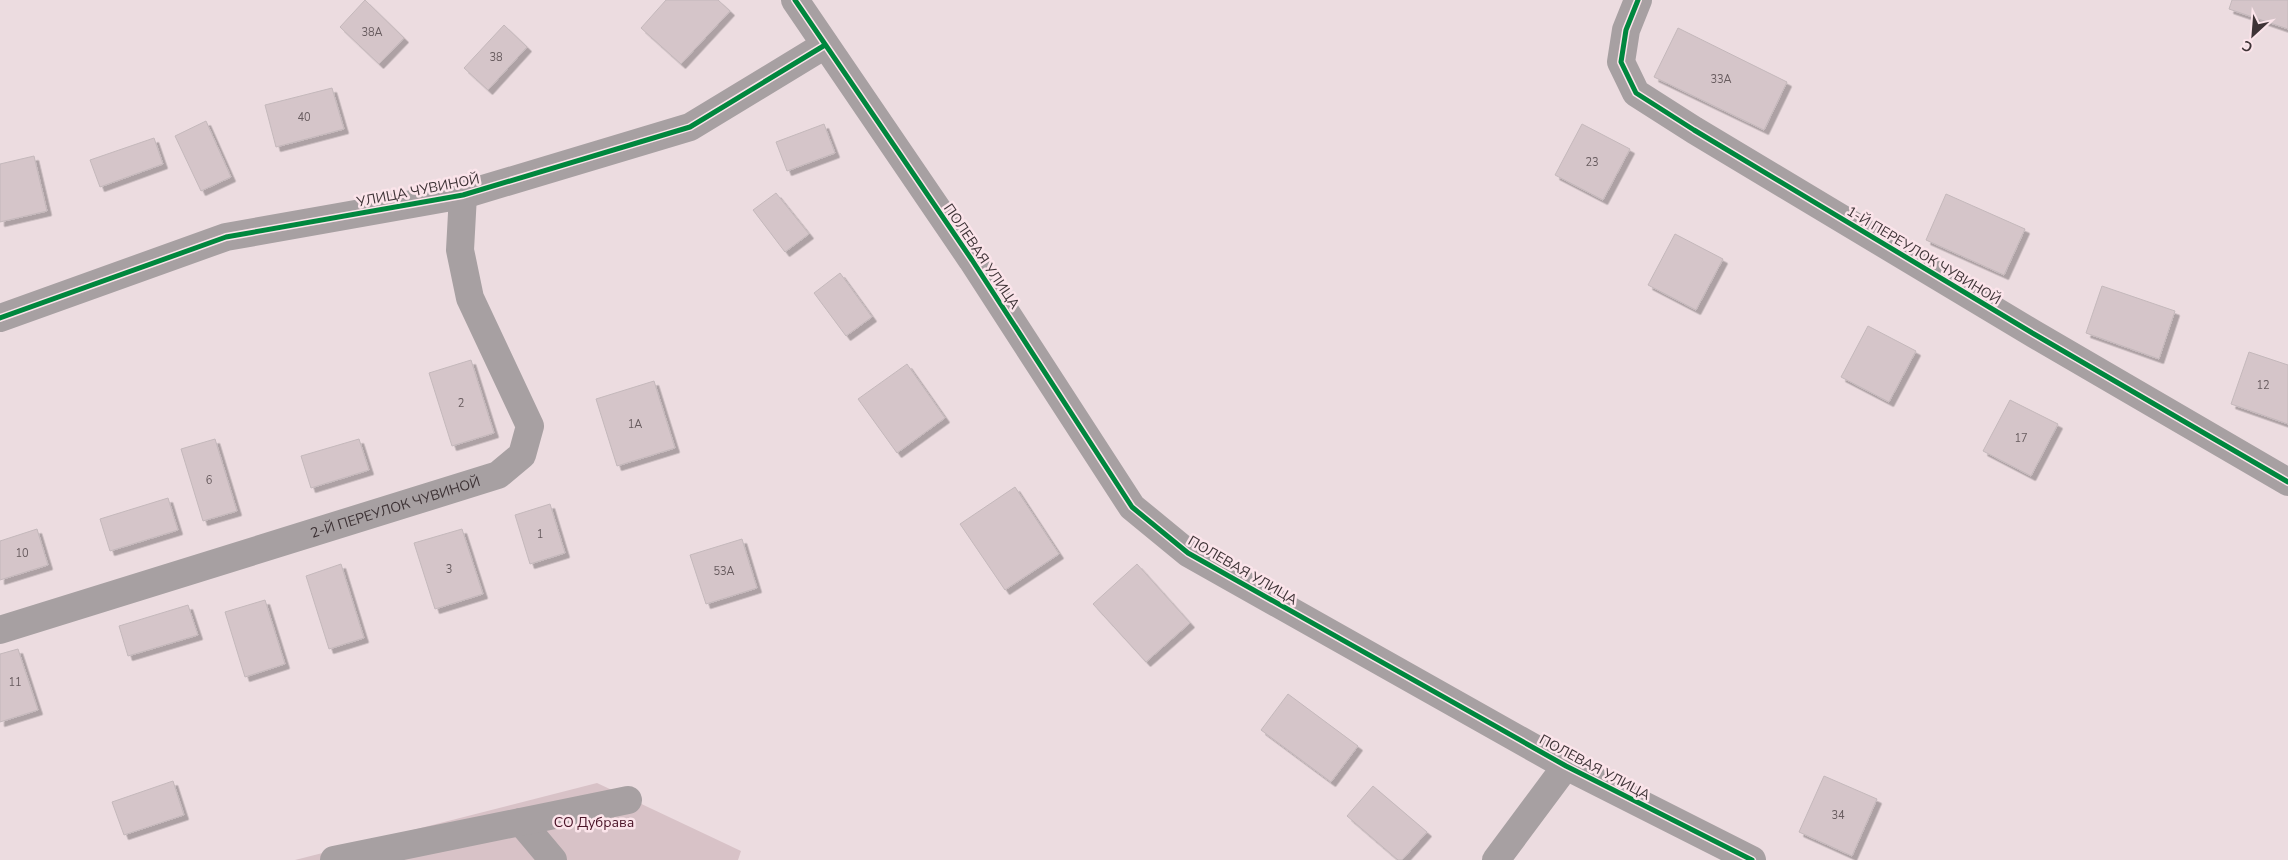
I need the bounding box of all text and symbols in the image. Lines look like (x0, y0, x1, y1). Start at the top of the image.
north arrow (2228, 10, 2278, 60)
house number: 38А (361, 25, 383, 40)
text: С (2239, 35, 2256, 57)
house number: 38 (489, 50, 503, 65)
house number: 33А (1710, 72, 1732, 87)
house number: 40 (297, 110, 311, 125)
house number: 23 (1585, 155, 1599, 170)
street label: УЛИЦА ЧУВИНОЙ (354, 169, 481, 212)
street label: ПОЛЕВАЯ УЛИЦА (939, 200, 1024, 313)
street label: 1-Й ПЕРЕУЛОК ЧУВИНОЙ (1843, 202, 2004, 309)
house number: 12 (2256, 378, 2270, 393)
house number: 2 (458, 396, 464, 411)
house number: 1А (628, 417, 642, 432)
house number: 17 (2014, 431, 2028, 446)
street label: 2-Й ПЕРЕУЛОК ЧУВИНОЙ (308, 472, 483, 543)
house number: 6 (206, 473, 213, 488)
house number: 1 (537, 527, 543, 542)
street label: ПОЛЕВАЯ УЛИЦА (1185, 531, 1301, 610)
house number: 10 (15, 546, 29, 561)
house number: 3 (446, 562, 452, 577)
house number: 53А (713, 564, 735, 579)
house number: 11 (8, 675, 22, 690)
street label: ПОЛЕВАЯ УЛИЦА (1536, 730, 1654, 805)
house number: 34 (1831, 808, 1845, 823)
park label: СО Дубрава (554, 813, 634, 832)

